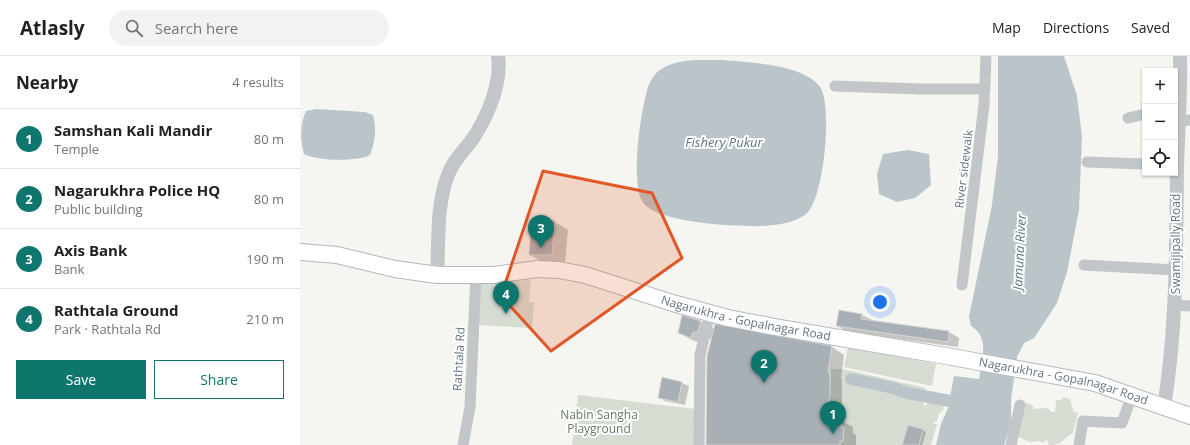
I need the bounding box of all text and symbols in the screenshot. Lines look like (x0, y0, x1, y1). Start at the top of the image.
search box (109, 10, 389, 46)
text: Atlasly (20, 15, 85, 41)
icon: search (123, 17, 145, 39)
text: Search here (155, 18, 238, 38)
text: Map (992, 18, 1021, 37)
text: Directions (1043, 18, 1109, 37)
text: Saved (1131, 18, 1170, 37)
map controls (1142, 68, 1178, 176)
button: + (1142, 68, 1178, 104)
text: Nearby (16, 71, 78, 94)
text: 4 results (232, 73, 284, 91)
button: − (1142, 104, 1178, 140)
text: Samshan Kali Mandir (54, 120, 212, 140)
street label: River sidewalk (950, 128, 977, 209)
text: 1 (25, 130, 33, 148)
text: 80 m (254, 130, 284, 148)
water label: Fishery Pukur (685, 133, 764, 151)
text: Temple (54, 140, 99, 158)
button: locate (1142, 140, 1178, 176)
text: Nagarukhra Police HQ (54, 180, 220, 200)
text: 2 (25, 190, 33, 208)
text: 80 m (254, 190, 284, 208)
street label: Swamijipally Road (1167, 194, 1184, 294)
text: Public building (54, 200, 143, 218)
water label: Jamuna River (1008, 213, 1030, 294)
pin: 3 (528, 215, 554, 248)
text: Axis Bank (54, 240, 127, 260)
text: 3 (25, 250, 33, 268)
text: 190 m (246, 250, 284, 268)
text: Bank (54, 260, 84, 278)
pin: 4 (493, 281, 519, 314)
street label: Nagarukhra - Gopalnagar Road (659, 291, 832, 344)
your location (870, 292, 890, 312)
text: Rathtala Ground (54, 300, 179, 320)
text: 4 (25, 310, 33, 328)
text: 210 m (246, 310, 284, 328)
text: Park · Rathtala Rd (54, 320, 161, 338)
street label: Rathtala Rd (448, 326, 469, 391)
pin: 2 (751, 350, 777, 383)
street label: Nagarukhra - Gopalnagar Road (978, 353, 1150, 409)
button: Save (16, 360, 146, 399)
button: Share (154, 360, 284, 399)
pin: 1 (820, 401, 846, 434)
park label: Nabin Sangha Playground (560, 406, 638, 437)

